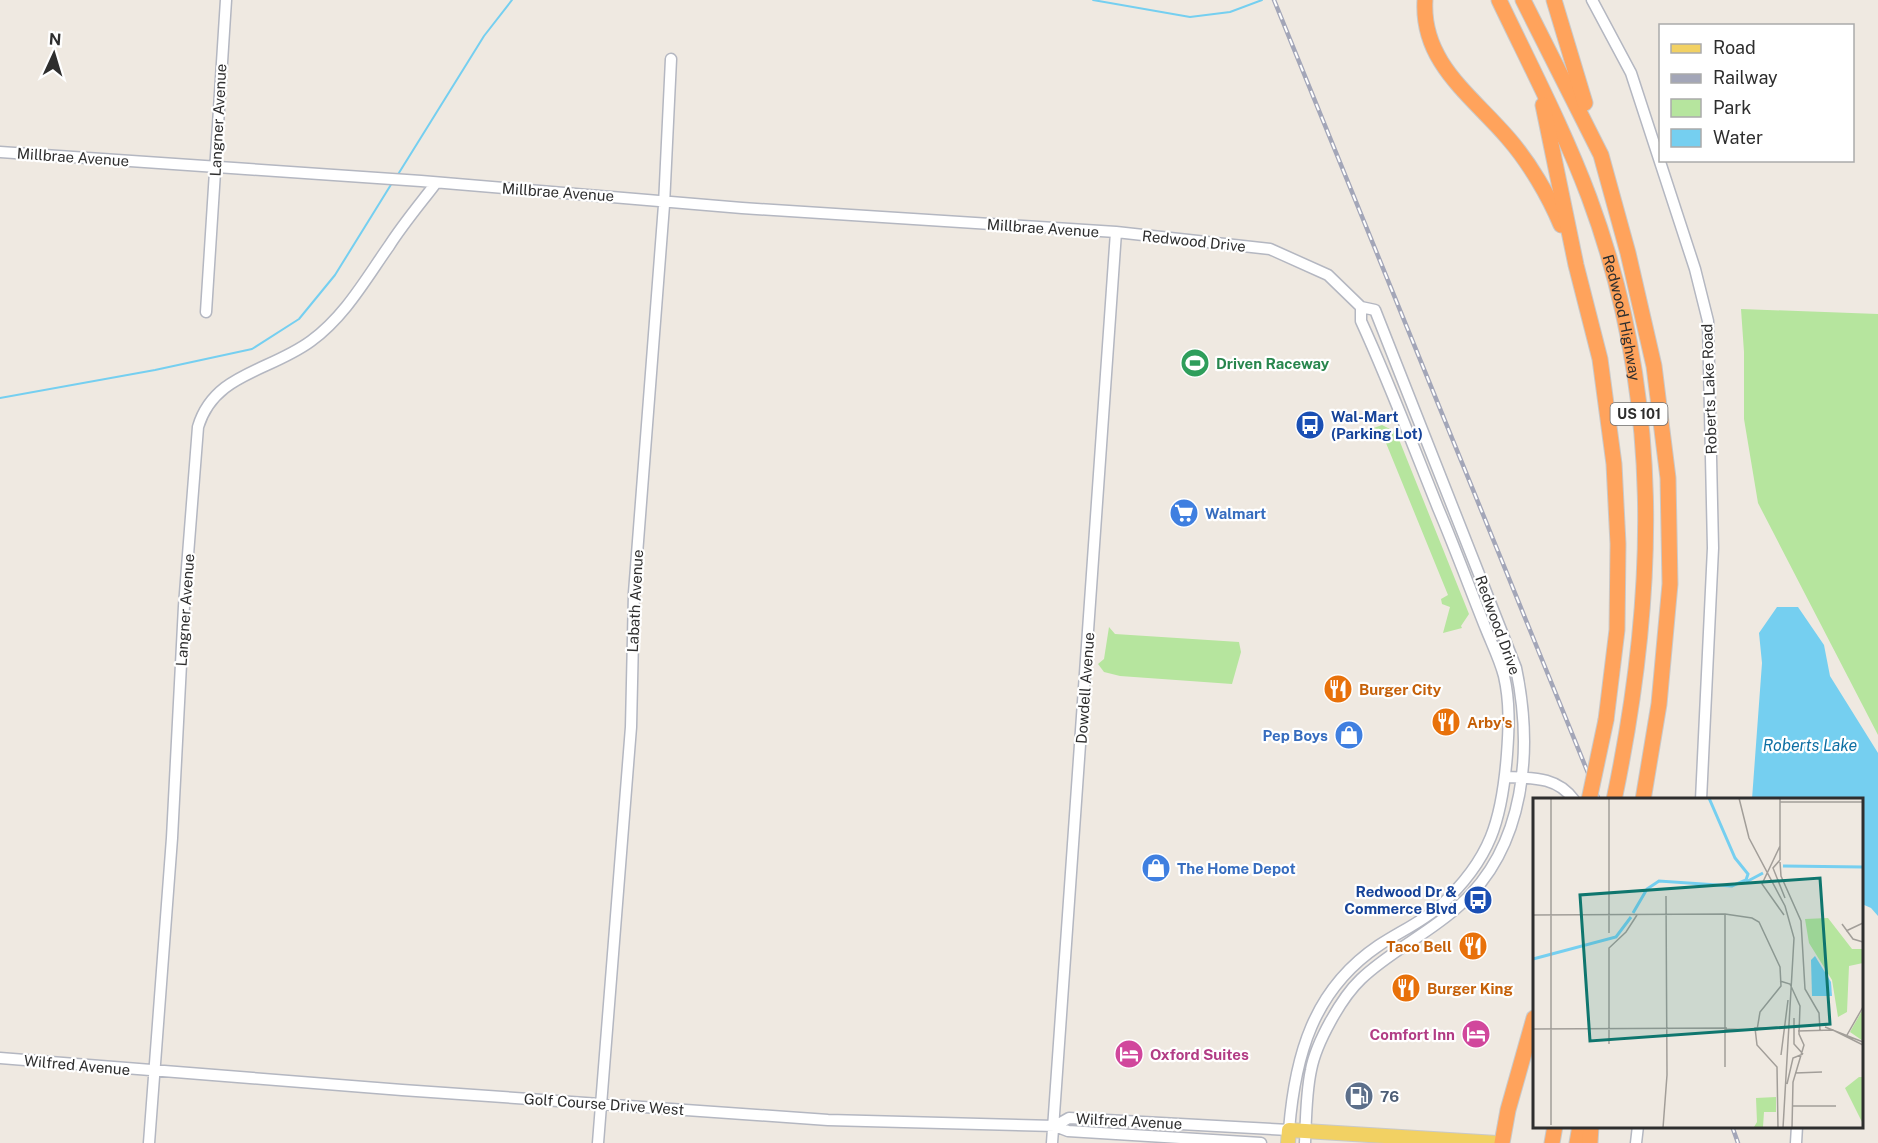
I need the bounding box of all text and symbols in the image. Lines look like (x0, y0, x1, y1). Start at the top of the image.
north arrow (24, 24, 84, 84)
legend (1659, 24, 1854, 162)
text: N (48, 30, 62, 49)
text: Road (1713, 37, 1756, 58)
street label: Langner Avenue (207, 63, 229, 177)
text: Railway (1713, 67, 1778, 88)
text: Park (1713, 97, 1751, 118)
text: Water (1713, 127, 1763, 148)
street label: Millbrae Avenue (16, 145, 130, 169)
street label: Millbrae Avenue (501, 180, 615, 204)
street label: Millbrae Avenue (986, 216, 1100, 240)
street label: Redwood Drive (1141, 227, 1247, 255)
street label: Redwood Highway (1600, 252, 1644, 382)
street label: Roberts Lake Road (1698, 323, 1720, 455)
sports icon: Driven Raceway (1179, 347, 1211, 379)
place label: Driven Raceway (1216, 355, 1330, 372)
road number: US 101 (1610, 403, 1668, 425)
place label: Wal-Mart (Parking Lot) (1331, 408, 1423, 442)
bus stop icon: Wal-Mart (Parking Lot) (1294, 409, 1326, 441)
supermarket icon: Walmart (1168, 497, 1200, 529)
place label: Walmart (1205, 505, 1266, 522)
street label: Labath Avenue (624, 549, 646, 653)
street label: Langner Avenue (173, 553, 197, 667)
street label: Redwood Drive (1472, 573, 1524, 677)
street label: Dowdell Avenue (1073, 632, 1097, 744)
restaurant icon: Burger City (1322, 673, 1354, 705)
place label: Burger City (1359, 681, 1442, 698)
restaurant icon: Arby's (1430, 706, 1462, 738)
place label: Arby's (1467, 714, 1512, 731)
shop icon: Pep Boys (1333, 719, 1365, 751)
place label: Pep Boys (1262, 727, 1328, 744)
water label: Roberts Lake (1763, 736, 1858, 755)
inset map (1533, 798, 1863, 1128)
shop icon: The Home Depot (1140, 852, 1172, 884)
place label: The Home Depot (1177, 860, 1296, 877)
place label: Redwood Dr & Commerce Blvd (1344, 883, 1457, 917)
bus stop icon: Redwood Dr & Commerce Blvd (1462, 884, 1494, 916)
restaurant icon: Taco Bell (1457, 930, 1489, 962)
place label: Taco Bell (1386, 938, 1452, 955)
restaurant icon: Burger King (1390, 972, 1422, 1004)
place label: Burger King (1427, 980, 1513, 997)
hotel icon: Comfort Inn (1460, 1018, 1492, 1050)
place label: Comfort Inn (1370, 1026, 1455, 1043)
hotel icon: Oxford Suites (1113, 1038, 1145, 1070)
place label: Oxford Suites (1150, 1046, 1249, 1063)
street label: Wilfred Avenue (23, 1052, 131, 1078)
fuel station icon: 76 (1343, 1080, 1375, 1112)
place label: 76 (1380, 1088, 1399, 1105)
street label: Golf Course Drive West (523, 1090, 685, 1118)
street label: Wilfred Avenue (1075, 1110, 1183, 1132)

